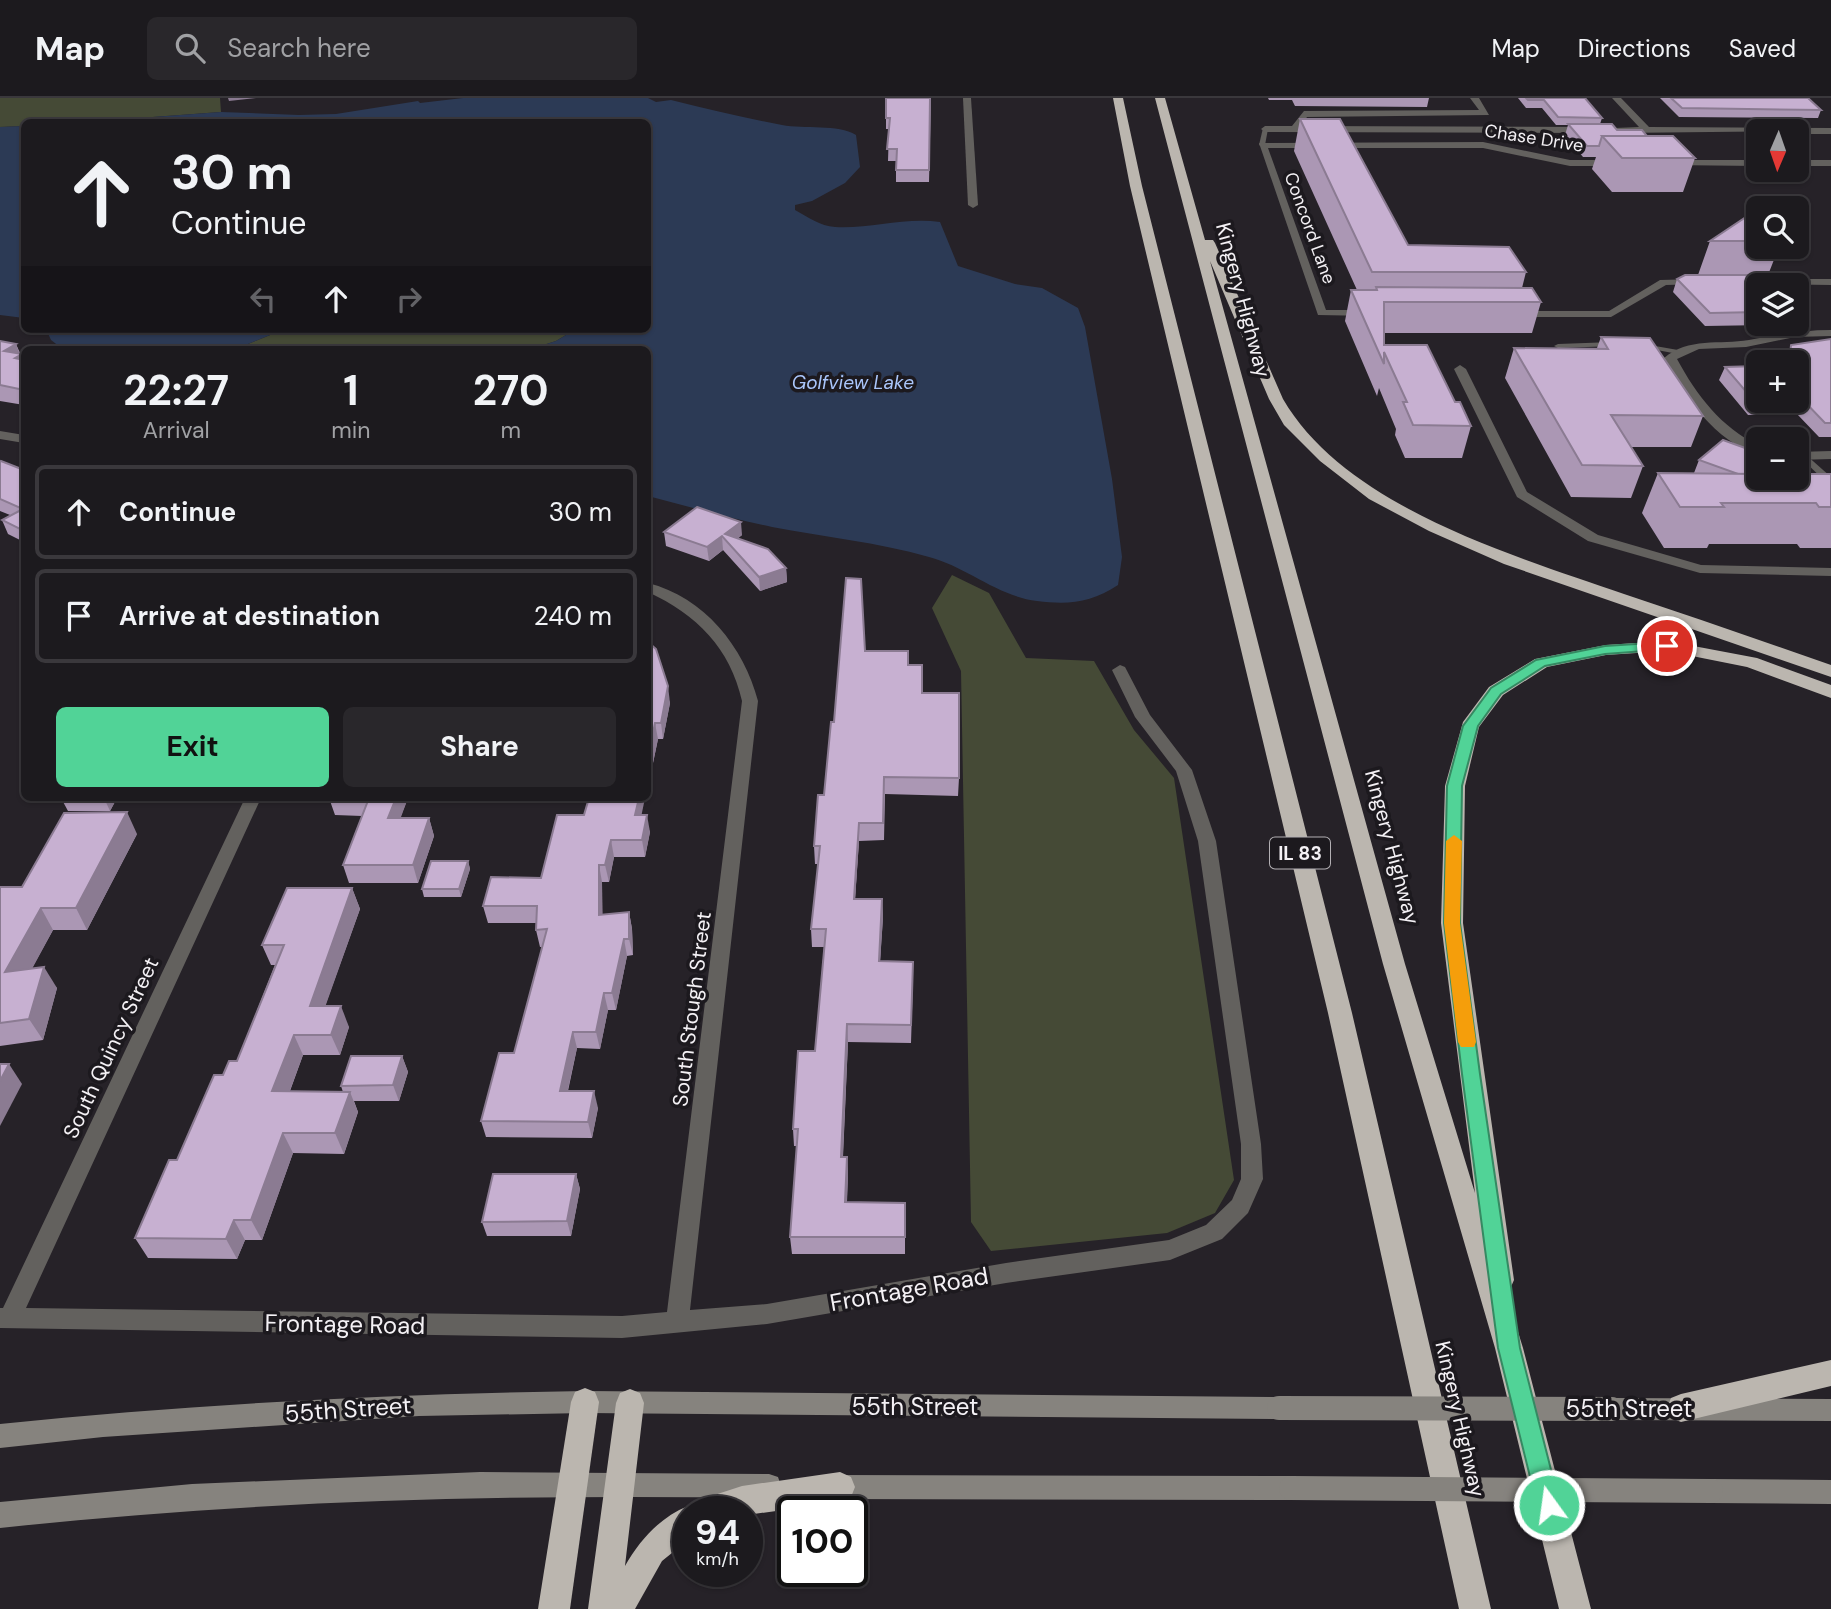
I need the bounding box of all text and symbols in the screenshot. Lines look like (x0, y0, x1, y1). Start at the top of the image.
search box (147, 17, 637, 80)
text: Map (35, 27, 105, 70)
icon: search (171, 29, 209, 67)
text: Search here (227, 31, 371, 65)
text: Map (1492, 33, 1540, 64)
text: Directions (1578, 33, 1691, 64)
text: Saved (1729, 33, 1796, 64)
street label: Chase Drive (1483, 118, 1585, 158)
north arrow (1746, 119, 1810, 182)
map controls (1746, 119, 1809, 490)
text: 30 m (171, 140, 293, 204)
icon: ahead (56, 147, 147, 238)
street label: Concord Lane (1279, 169, 1341, 287)
button: search (1746, 196, 1809, 259)
text: Continue (171, 202, 306, 244)
street label: Kingery Highway (1209, 219, 1277, 381)
button: layers (1746, 273, 1809, 336)
icon: left (244, 280, 282, 318)
icon: ahead (317, 280, 355, 318)
icon: right (390, 280, 428, 318)
button: + (1746, 350, 1809, 413)
text: 22:27 (123, 363, 229, 418)
text: 1 (343, 363, 359, 418)
text: 270 (473, 363, 549, 418)
water label: Golfview Lake (792, 370, 914, 395)
text: Arrival (143, 415, 210, 445)
text: min (331, 415, 371, 445)
text: m (501, 415, 521, 445)
button: − (1746, 427, 1809, 490)
icon: ahead (60, 493, 98, 531)
text: Continue (119, 495, 236, 529)
text: 30 m (549, 495, 612, 529)
icon: arrive (60, 597, 98, 635)
text: Arrive at destination (119, 599, 380, 633)
text: 240 m (534, 599, 612, 633)
pin (1637, 616, 1697, 676)
icon: arrive (1648, 627, 1686, 665)
button: Exit (56, 707, 329, 787)
button: Share (343, 707, 616, 787)
street label: Kingery Highway (1358, 766, 1426, 928)
road number: IL 83 (1270, 838, 1330, 868)
street label: South Stough Street (666, 910, 718, 1108)
street label: South Quincy Street (57, 953, 165, 1143)
street label: Frontage Road (827, 1260, 991, 1318)
street label: Frontage Road (264, 1307, 426, 1341)
street label: Kingery Highway (1428, 1338, 1492, 1500)
street label: 55th Street (284, 1389, 412, 1429)
street label: 55th Street (852, 1391, 978, 1422)
street label: 55th Street (1566, 1393, 1692, 1424)
position arrow (1512, 1468, 1586, 1542)
speed limit sign: 100 (777, 1496, 868, 1587)
text: 94 (695, 1509, 740, 1555)
text: km/h (696, 1547, 739, 1571)

